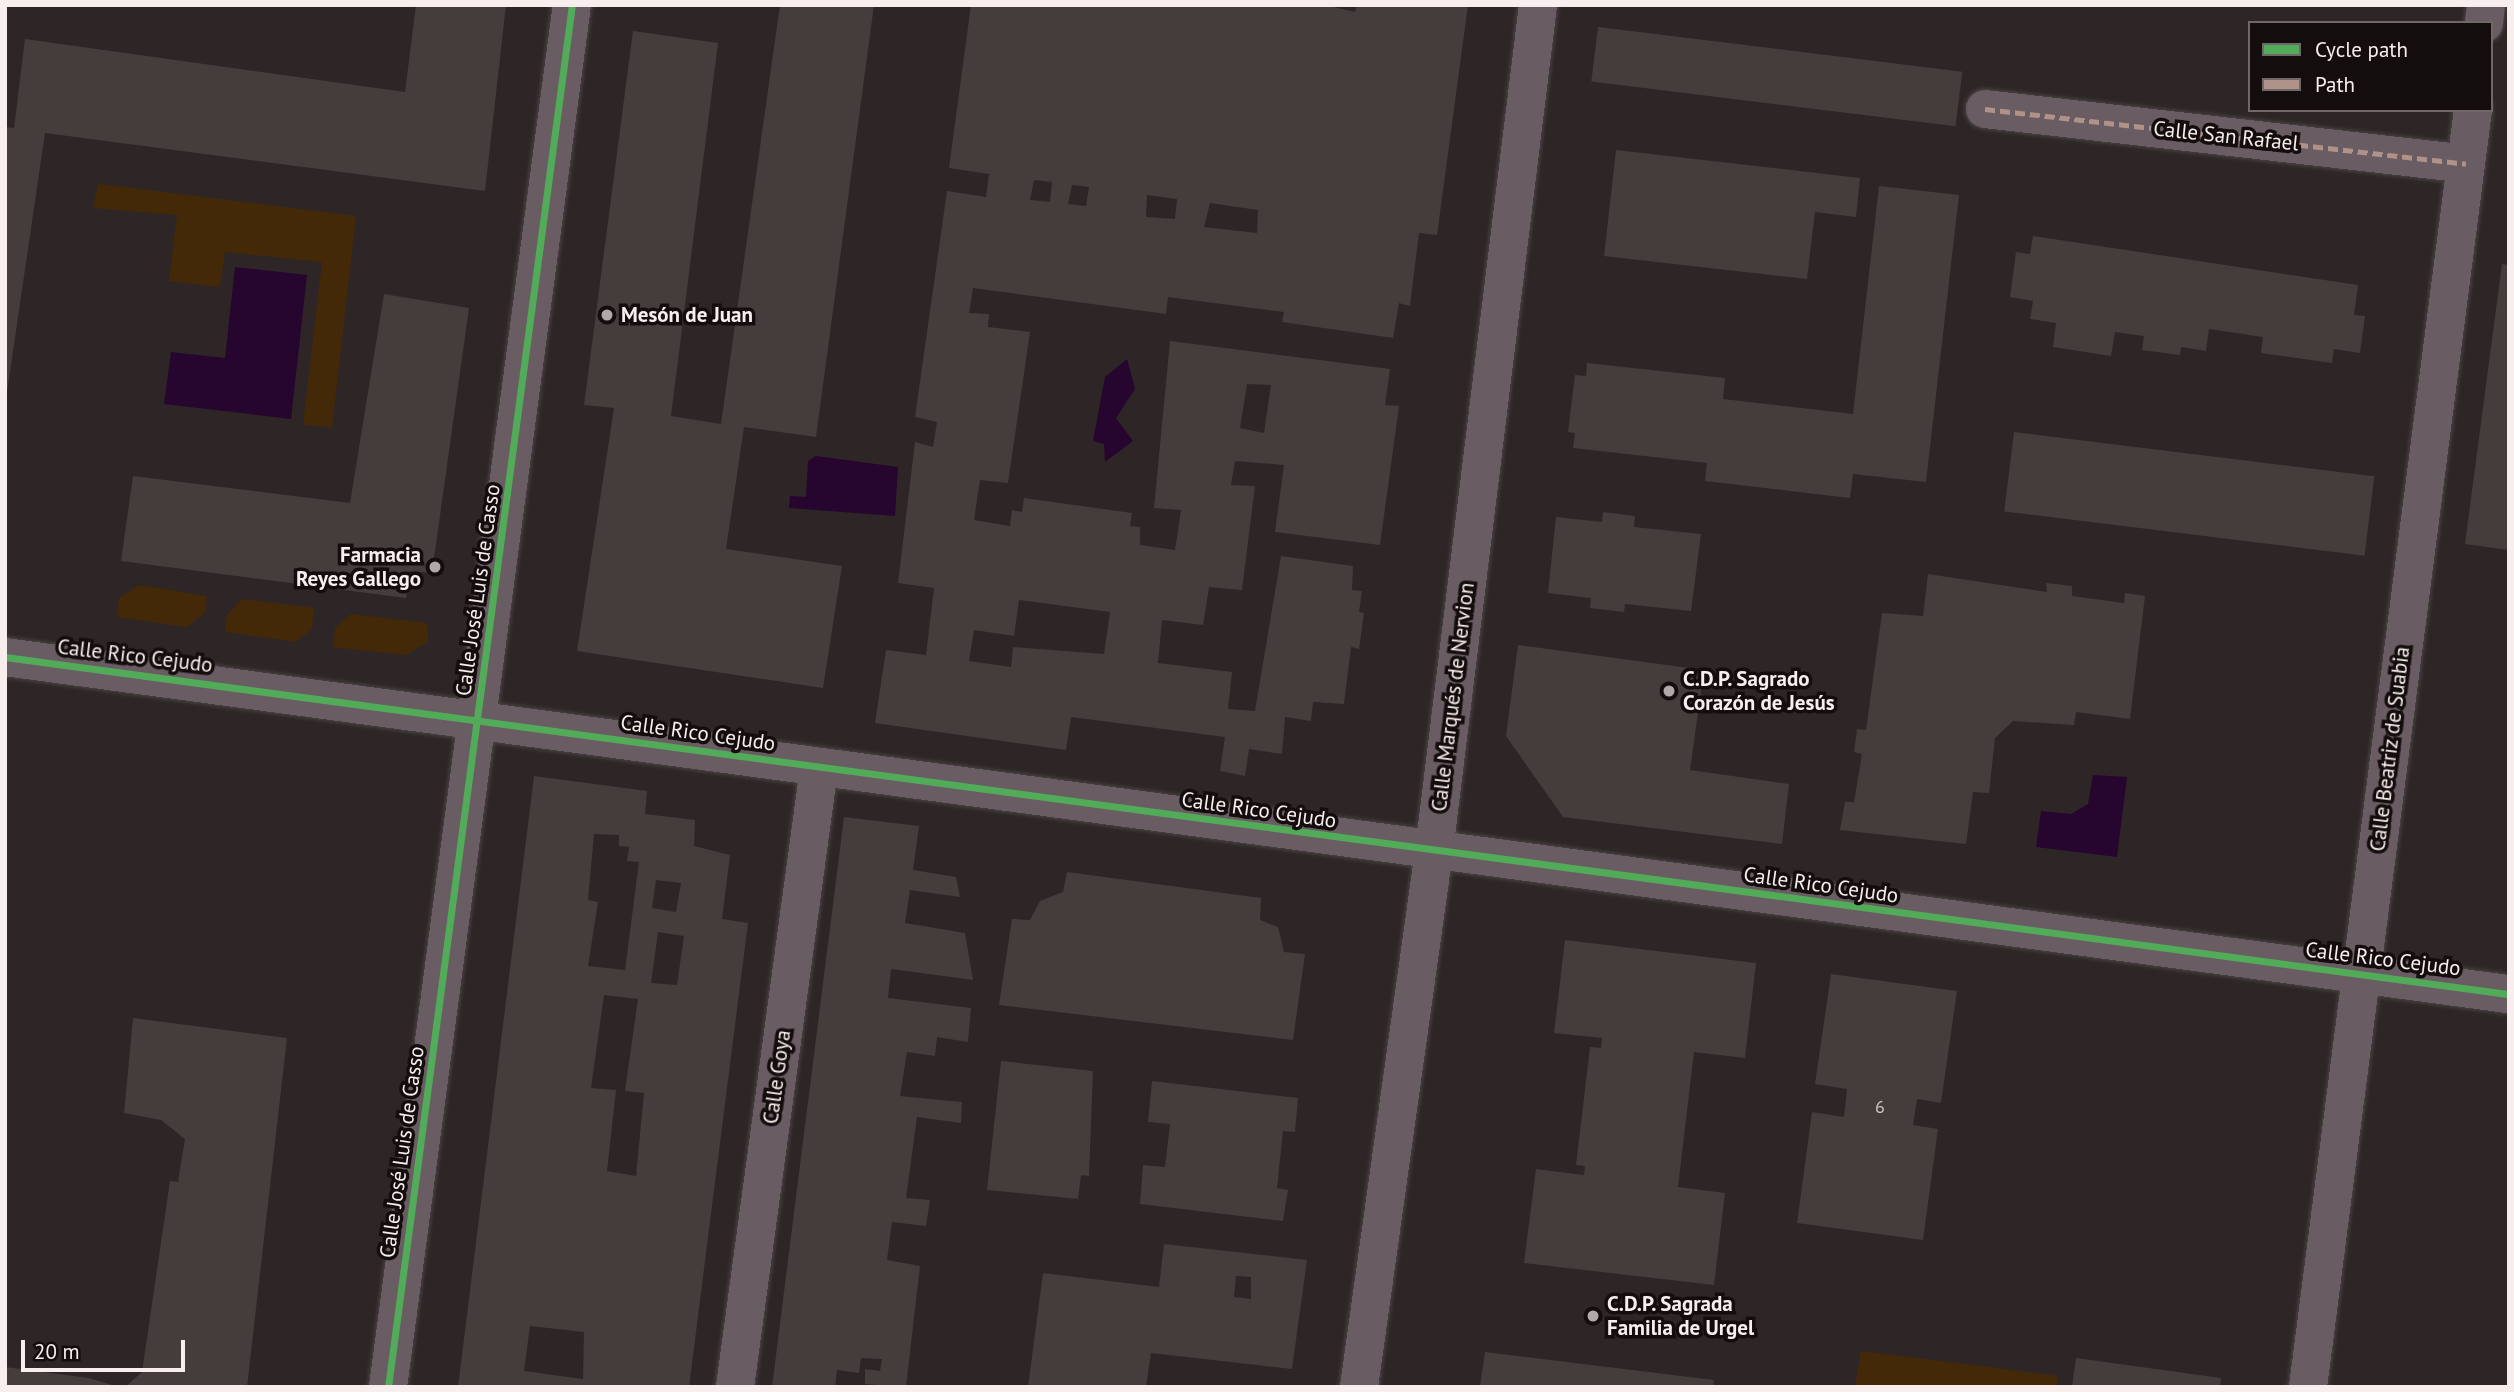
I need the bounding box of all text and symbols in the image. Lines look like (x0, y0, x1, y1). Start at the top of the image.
legend (2248, 21, 2493, 112)
text: Cycle path (2315, 36, 2408, 63)
text: Path (2315, 71, 2355, 98)
street label: Calle San Rafael (2152, 116, 2300, 156)
place label: Mesón de Juan (621, 302, 753, 328)
marker: Mesón de Juan (599, 307, 615, 323)
street label: Calle José Luis de Casso (451, 483, 505, 697)
place label: Farmacia Reyes Gallego (296, 542, 421, 592)
marker: Farmacia Reyes Gallego (427, 559, 443, 575)
street label: Calle Marqués de Nervion (1426, 581, 1480, 813)
street label: Calle Rico Cejudo (56, 634, 214, 678)
street label: Calle Beatriz de Suabia (2365, 645, 2415, 853)
place label: C.D.P. Sagrado Corazón de Jesús (1683, 666, 1835, 716)
marker: C.D.P. Sagrado Corazón de Jesús (1661, 683, 1677, 699)
street label: Calle Rico Cejudo (619, 710, 777, 756)
street label: Calle Rico Cejudo (1180, 787, 1338, 833)
street label: Calle Rico Cejudo (1742, 862, 1900, 908)
street label: Calle Rico Cejudo (2304, 937, 2462, 981)
street label: Calle Goya (758, 1028, 796, 1126)
street label: Calle José Luis de Casso (375, 1045, 429, 1259)
house number: 6 (1875, 1096, 1885, 1118)
place label: C.D.P. Sagrada Familia de Urgel (1607, 1291, 1754, 1341)
marker: C.D.P. Sagrada Familia de Urgel (1585, 1308, 1601, 1324)
scale bar (24, 1326, 189, 1370)
text: 20 m (34, 1338, 80, 1365)

